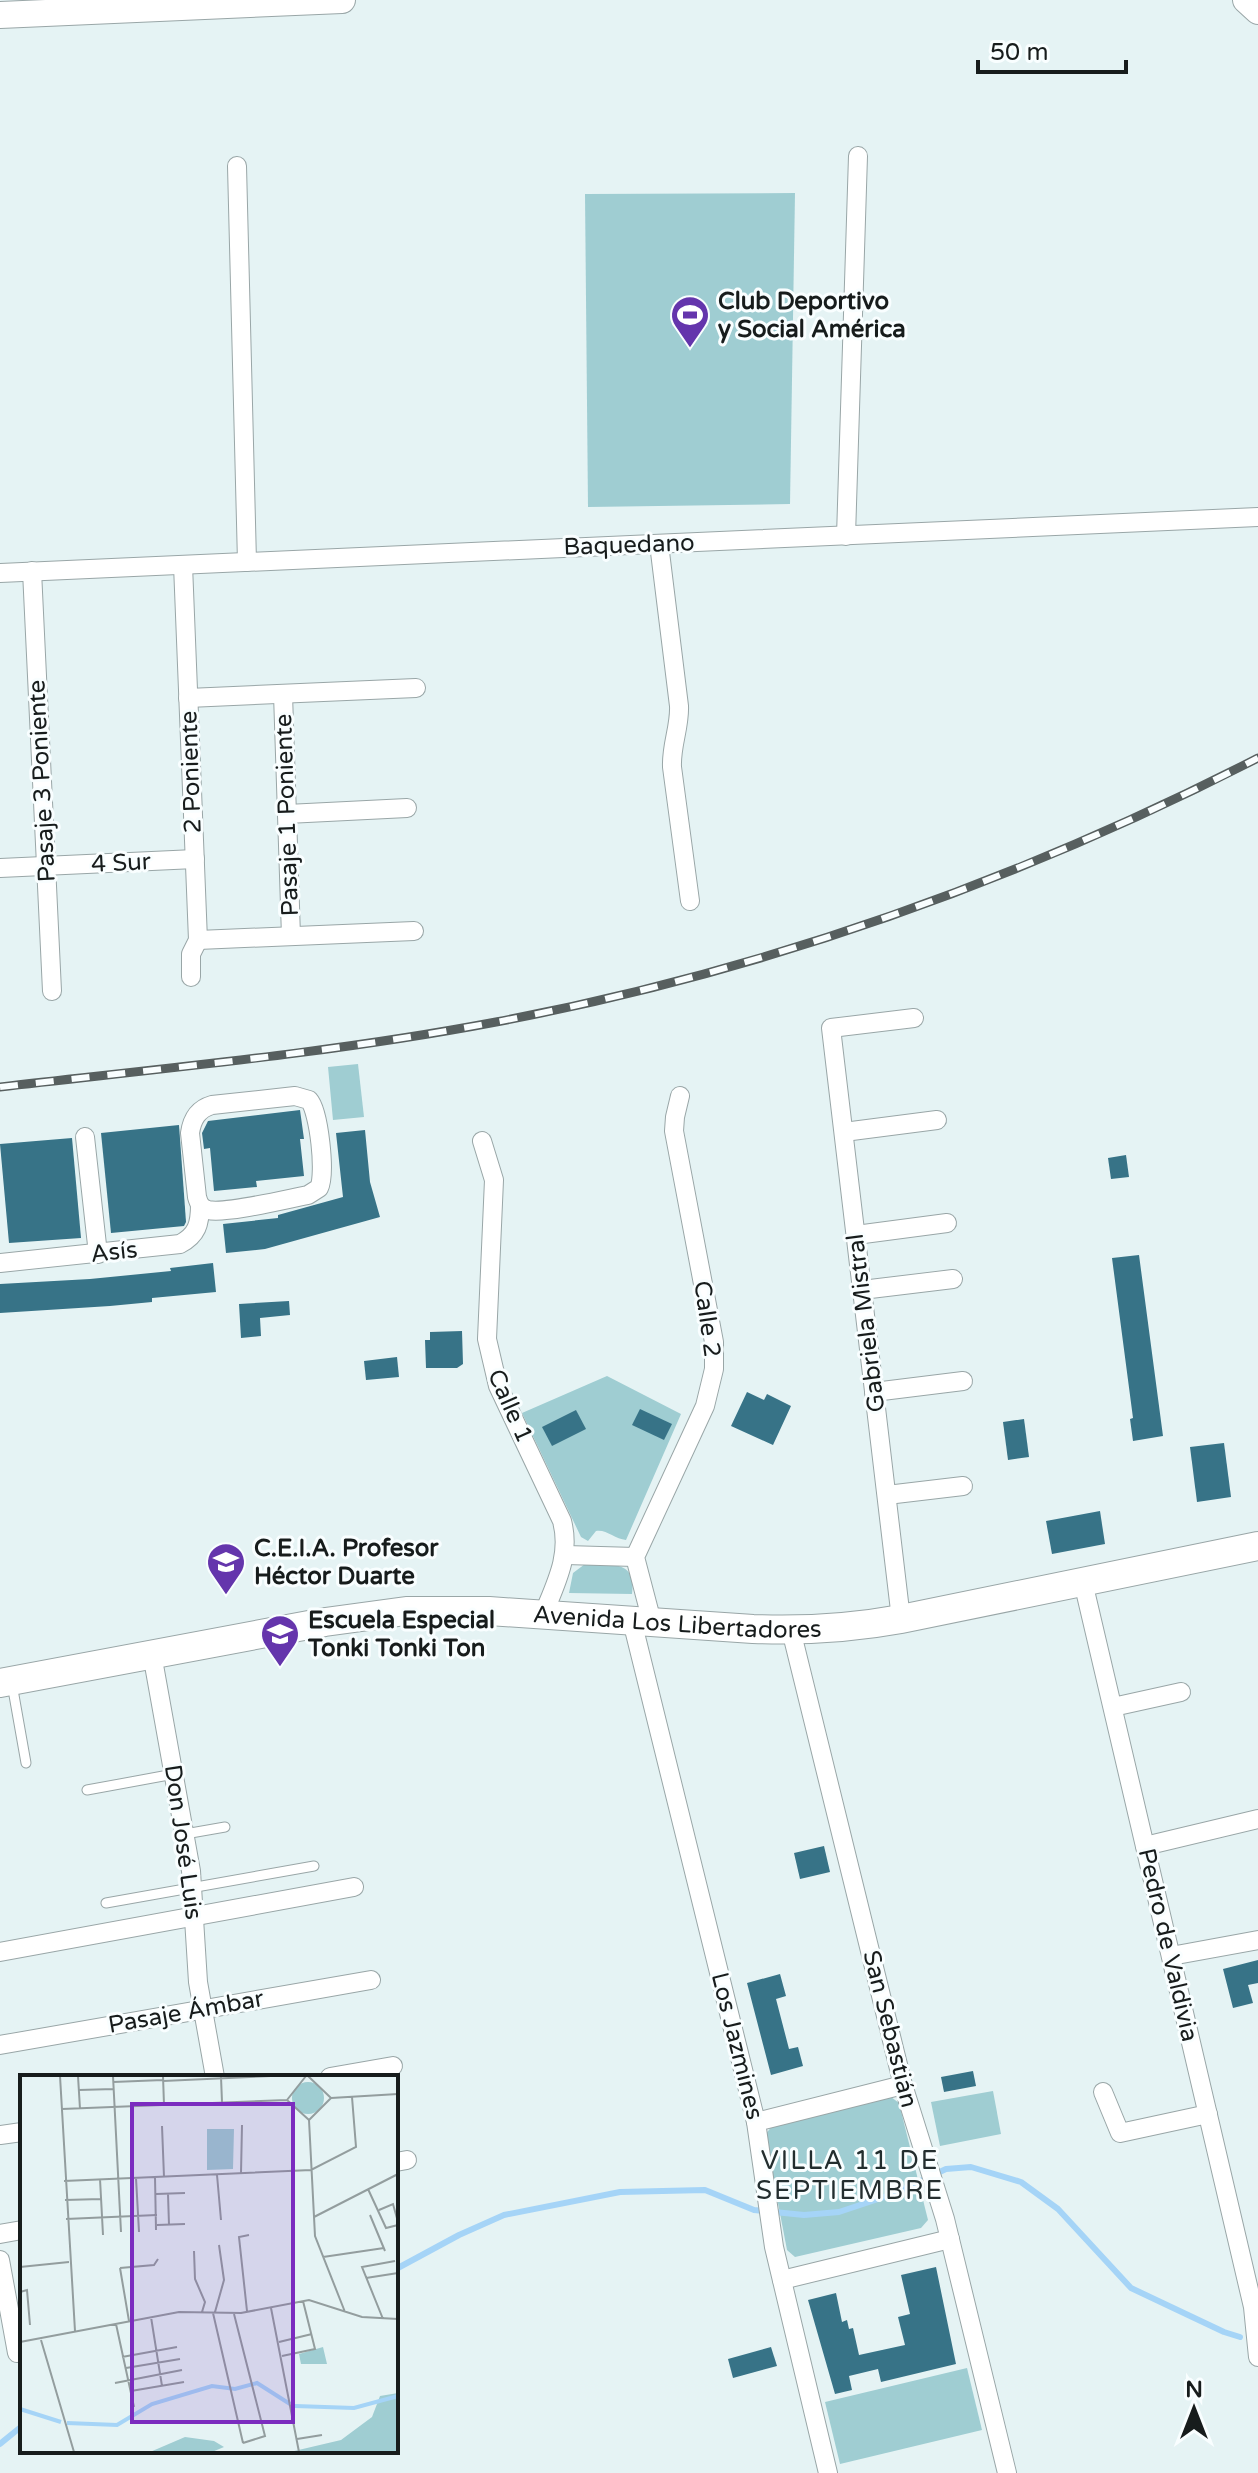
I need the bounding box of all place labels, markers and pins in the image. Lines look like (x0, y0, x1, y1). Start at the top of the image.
place label: Club Deportivo y Social América (718, 287, 906, 344)
sports icon: Club Deportivo y Social América (669, 294, 711, 349)
place label: C.E.I.A. Profesor Héctor Duarte (254, 1534, 439, 1591)
school or university icon: C.E.I.A. Profesor Héctor Duarte (205, 1541, 247, 1596)
place label: Escuela Especial Tonki Tonki Ton (307, 1606, 495, 1663)
school or university icon: Escuela Especial Tonki Tonki Ton (259, 1613, 301, 1668)

